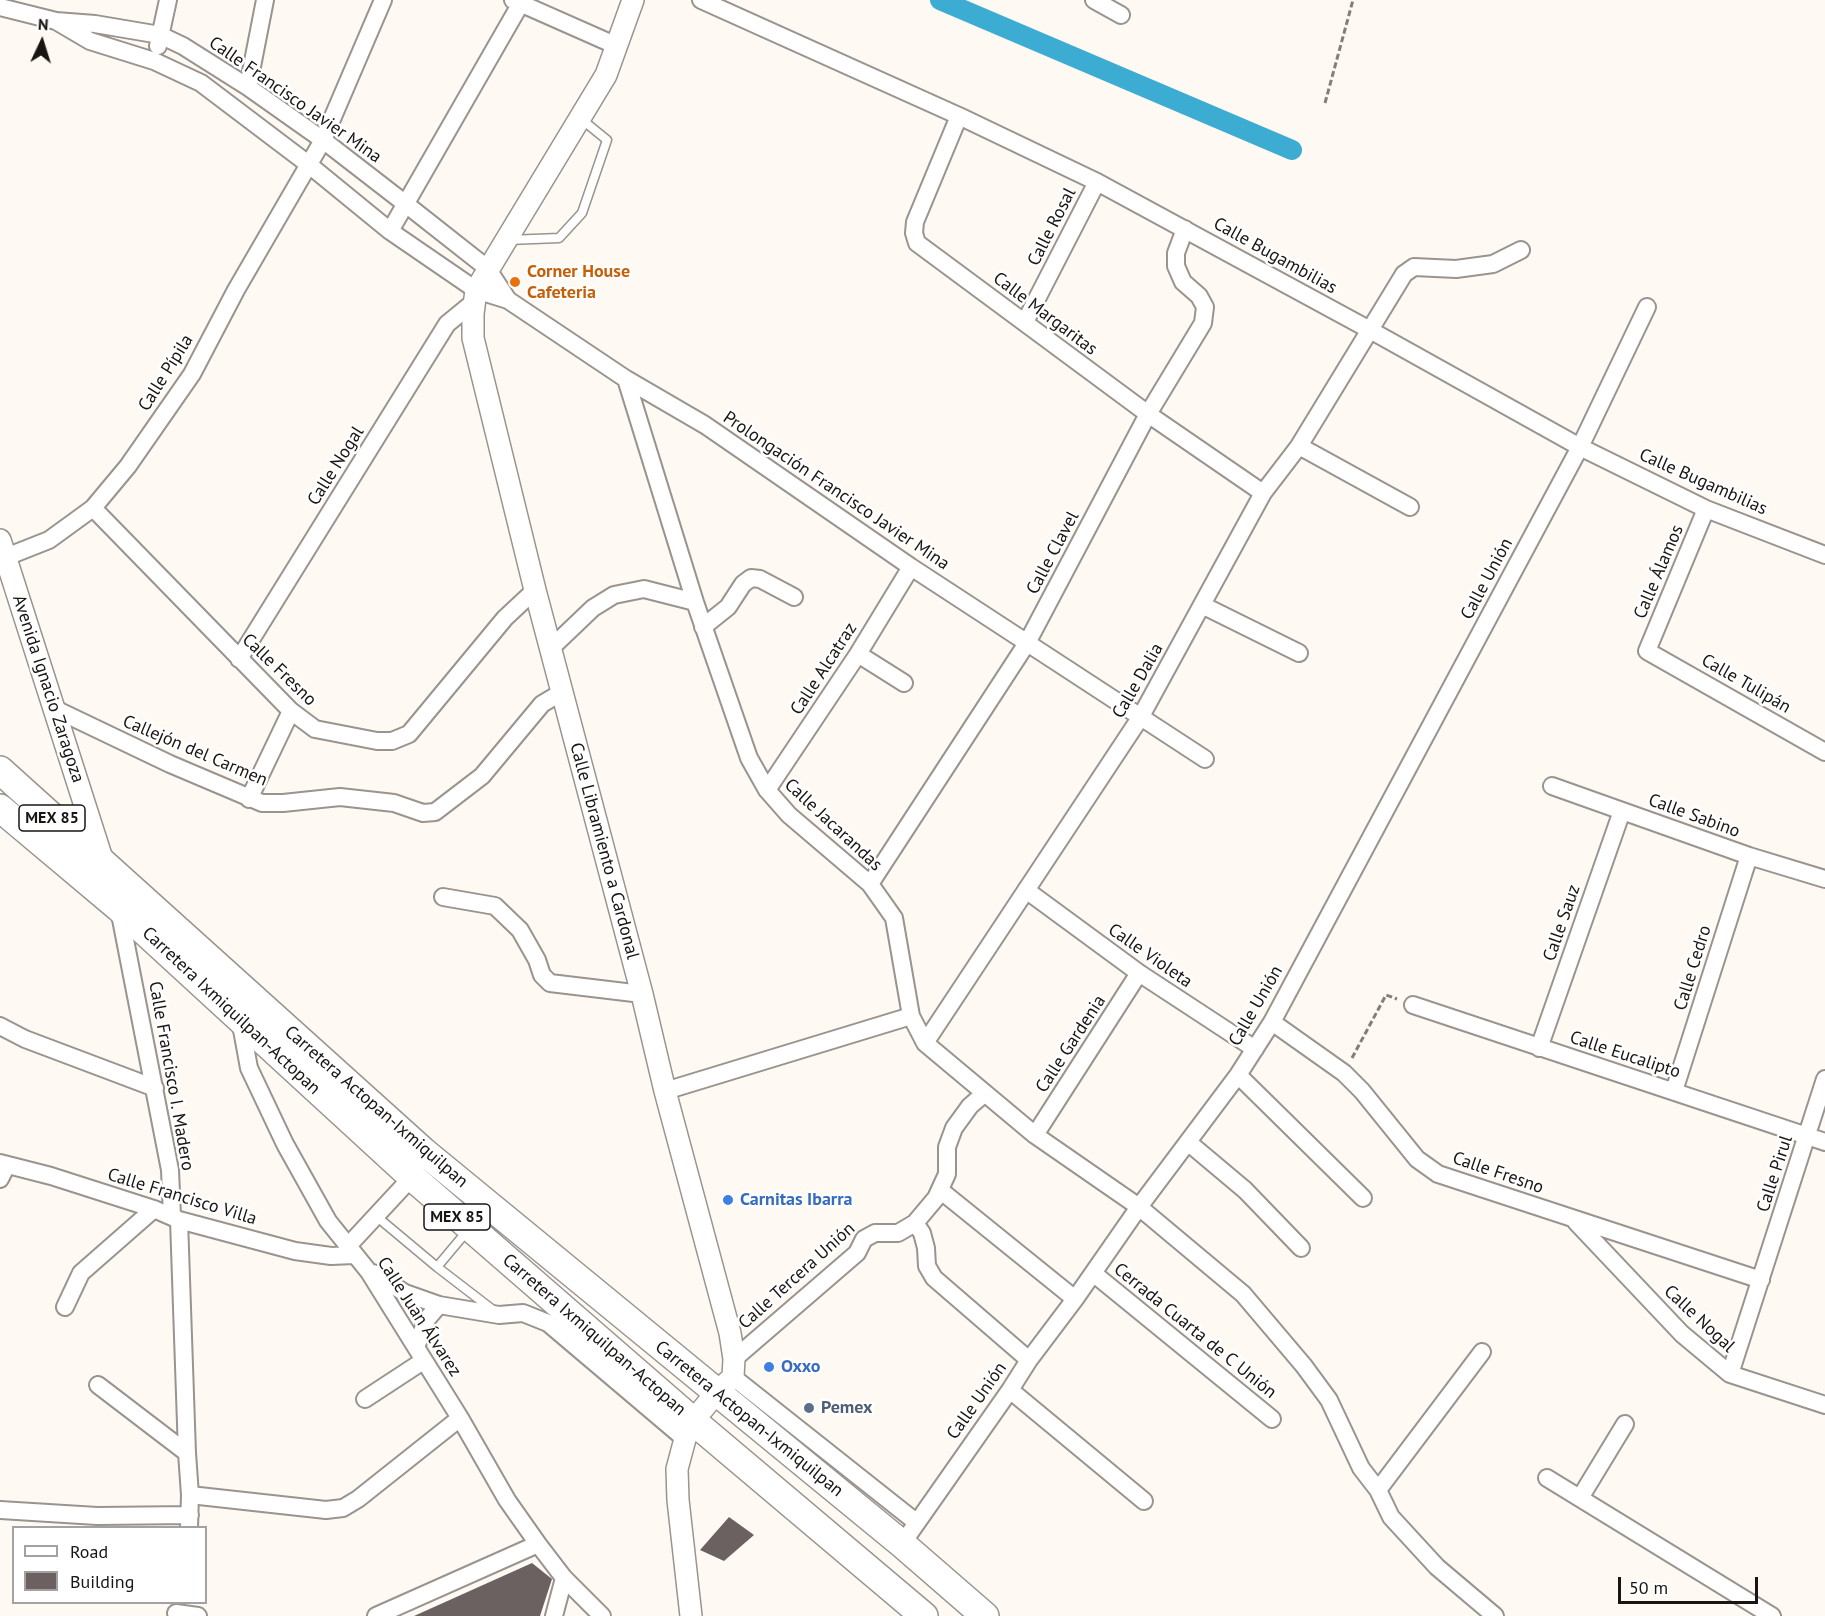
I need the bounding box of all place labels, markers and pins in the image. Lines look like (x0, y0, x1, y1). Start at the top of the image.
place label: Corner House Cafeteria (527, 261, 630, 304)
marker: Corner House Cafeteria (508, 275, 522, 289)
place label: Carnitas Ibarra (740, 1189, 852, 1211)
marker: Carnitas Ibarra (721, 1193, 735, 1207)
place label: Oxxo (781, 1356, 821, 1378)
marker: Oxxo (762, 1360, 776, 1374)
place label: Pemex (821, 1397, 872, 1419)
marker: Pemex (802, 1401, 816, 1415)

